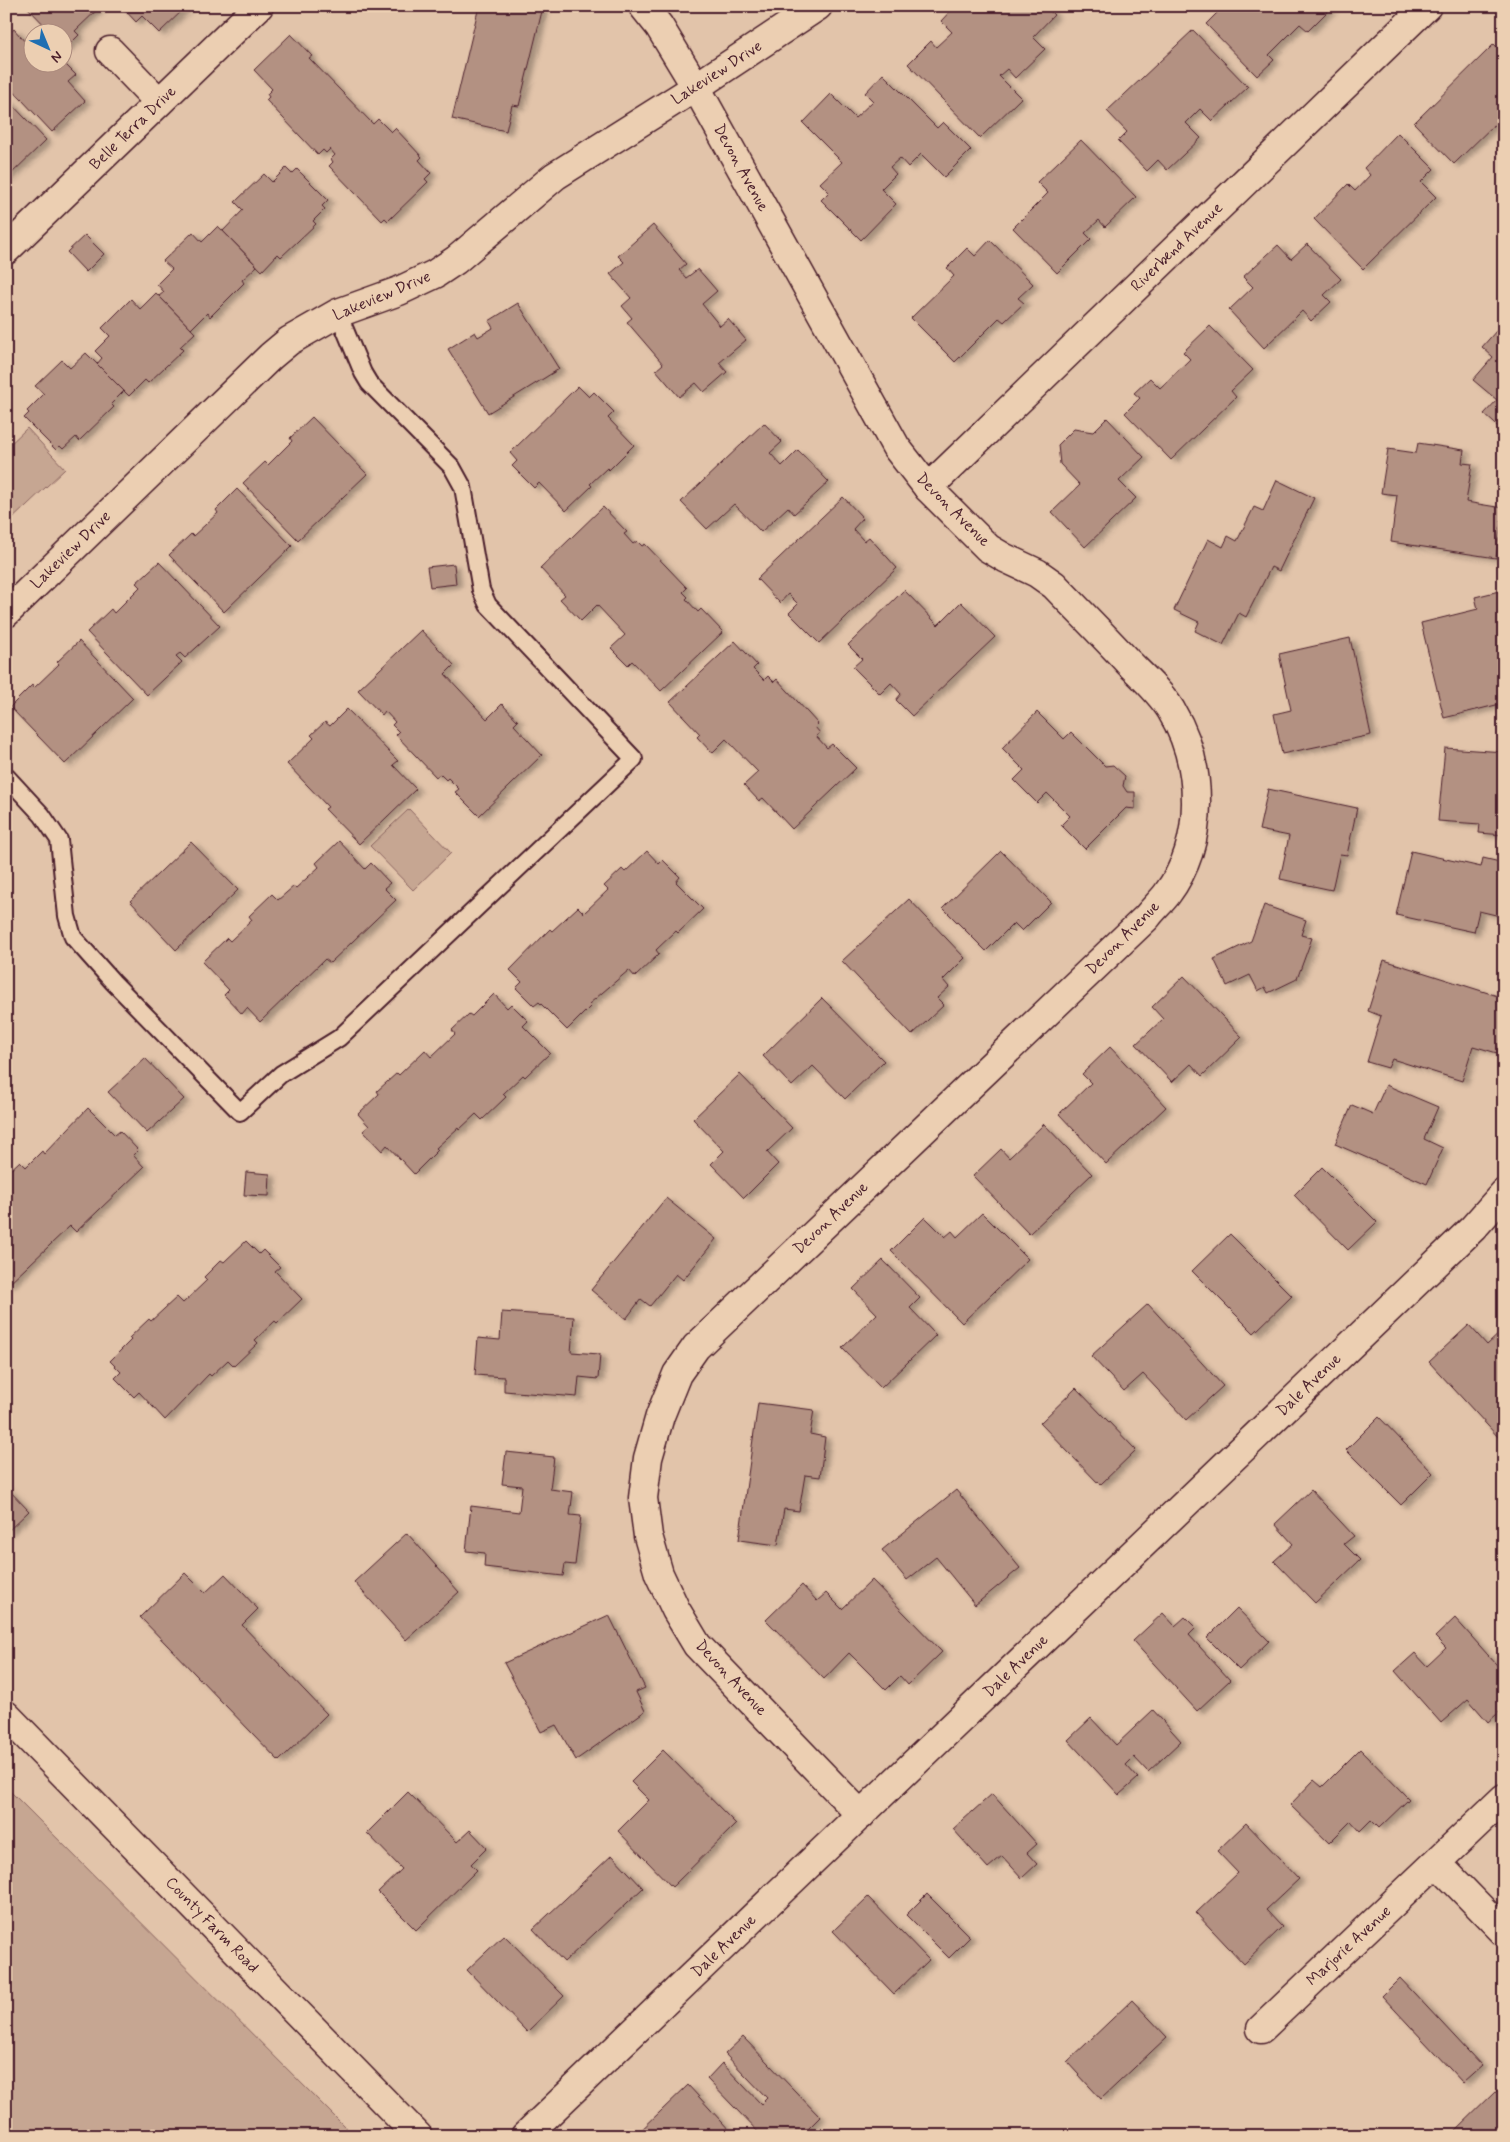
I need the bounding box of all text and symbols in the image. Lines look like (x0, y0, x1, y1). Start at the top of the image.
north arrow (22, 22, 72, 72)
street label: Lakeview Drive (668, 36, 766, 110)
text: N (47, 47, 66, 66)
street label: Belle Terra Drive (85, 81, 181, 175)
street label: Devon Avenue (708, 121, 774, 216)
street label: Riverbend Avenue (1126, 198, 1228, 296)
street label: Lakeview Drive (330, 266, 434, 326)
street label: Devon Avenue (911, 468, 995, 552)
street label: Lakeview Drive (26, 506, 116, 594)
street label: Devon Avenue (1081, 896, 1165, 980)
street label: Devon Avenue (789, 1177, 873, 1259)
street label: Dale Avenue (1272, 1348, 1346, 1421)
street label: Dale Avenue (979, 1629, 1053, 1702)
street label: Devon Avenue (690, 1635, 772, 1721)
street label: County Farm Road (161, 1872, 263, 1978)
street label: Marjorie Avenue (1302, 1901, 1396, 1991)
street label: Dale Avenue (687, 1909, 761, 1982)

